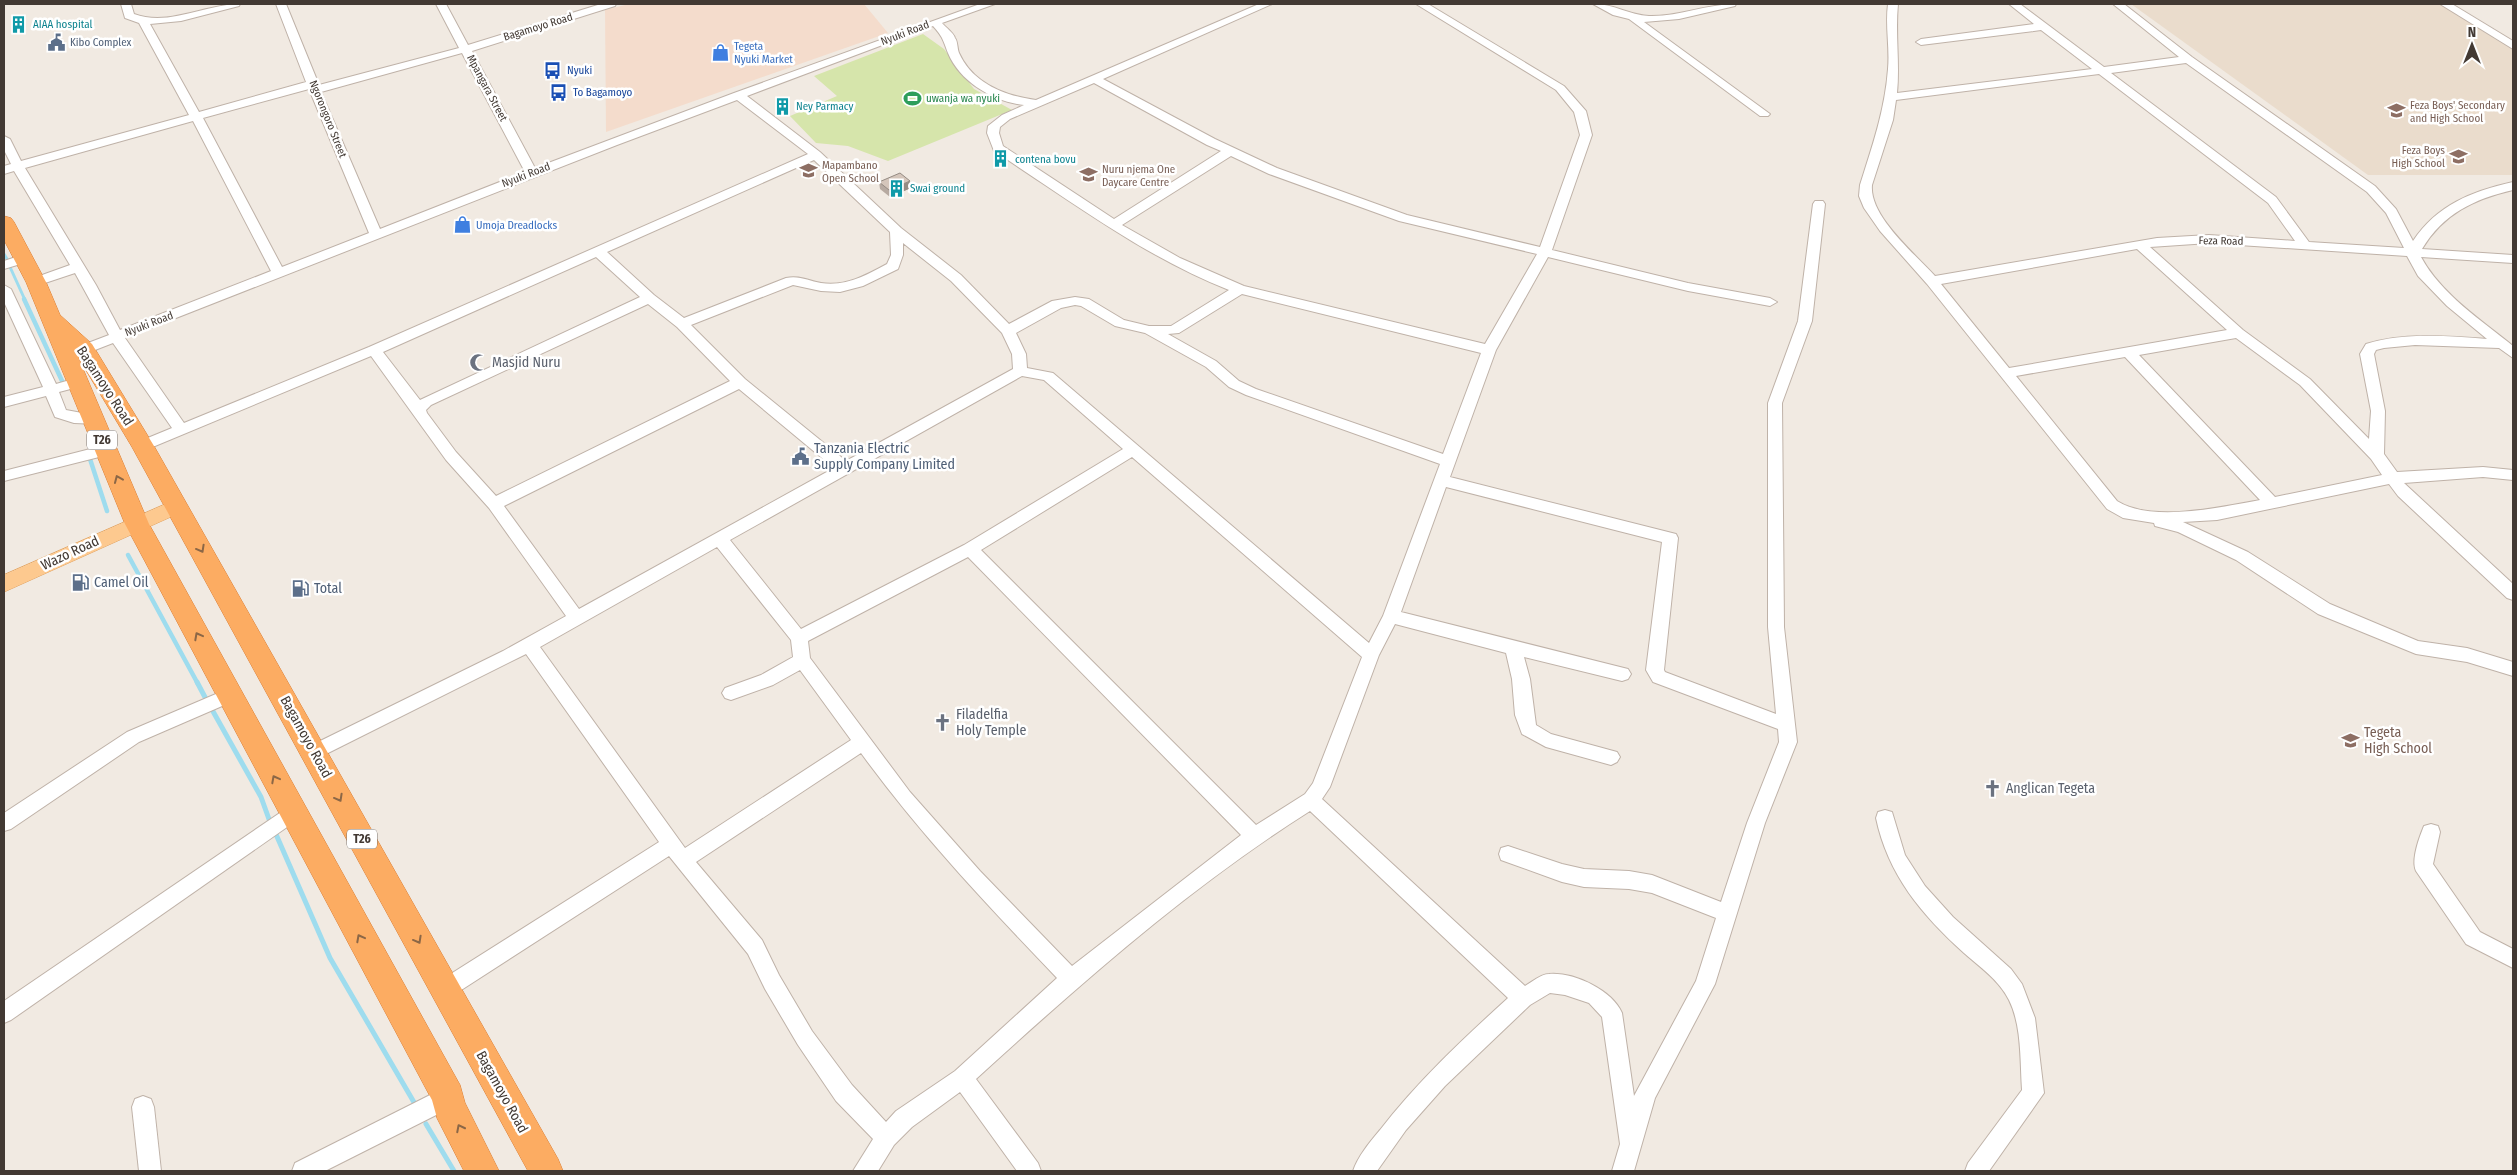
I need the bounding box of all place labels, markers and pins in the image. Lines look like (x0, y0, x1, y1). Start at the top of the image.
building icon: AIAA hospital (9, 14, 29, 34)
place label: AIAA hospital (33, 18, 93, 31)
public building icon: Kibo Complex (46, 32, 66, 52)
place label: Kibo Complex (70, 36, 131, 49)
place label: Tegeta Nyuki Market (734, 40, 793, 66)
shop icon: Tegeta Nyuki Market (710, 42, 730, 62)
bus stop icon: Nyuki (543, 60, 563, 80)
place label: Nyuki (567, 64, 592, 77)
bus stop icon: To Bagamoyo (549, 82, 569, 102)
place label: To Bagamoyo (573, 86, 633, 99)
sports icon: uwanja wa nyuki (902, 88, 922, 108)
place label: uwanja wa nyuki (926, 92, 1000, 105)
building icon: Ney Parmacy (772, 96, 792, 116)
place label: Feza Boys' Secondary and High School (2410, 99, 2505, 125)
place label: Ney Parmacy (796, 100, 854, 113)
school or university icon: Feza Boys' Secondary and High School (2386, 101, 2406, 121)
place label: Feza Boys High School (2392, 144, 2445, 170)
school or university icon: Feza Boys High School (2449, 146, 2469, 166)
building icon: contena bovu (991, 149, 1011, 169)
place label: contena bovu (1015, 153, 1076, 166)
place label: Mapambano Open School (822, 159, 879, 185)
school or university icon: Mapambano Open School (798, 161, 818, 181)
place label: Nuru njema One Daycare Centre (1102, 163, 1175, 189)
school or university icon: Nuru njema One Daycare Centre (1078, 165, 1098, 185)
building icon: Swai ground (886, 178, 906, 198)
place label: Swai ground (910, 182, 965, 195)
shop icon: Umoja Dreadlocks (452, 215, 472, 235)
place label: Umoja Dreadlocks (476, 219, 557, 232)
mosque icon: Masjid Nuru (468, 352, 488, 372)
place label: Masjid Nuru (492, 354, 561, 371)
place label: Tanzania Electric Supply Company Limited (814, 440, 955, 473)
public building icon: Tanzania Electric Supply Company Limited (790, 446, 810, 466)
fuel station icon: Camel Oil (70, 572, 90, 592)
place label: Camel Oil (94, 574, 149, 591)
fuel station icon: Total (290, 578, 310, 598)
place label: Total (314, 580, 342, 597)
place label: Filadelfia Holy Temple (956, 706, 1026, 739)
church icon: Filadelfia Holy Temple (932, 712, 952, 732)
place label: Tegeta High School (2364, 724, 2432, 757)
school or university icon: Tegeta High School (2340, 730, 2360, 750)
church icon: Anglican Tegeta (1982, 778, 2002, 798)
place label: Anglican Tegeta (2006, 780, 2095, 797)

